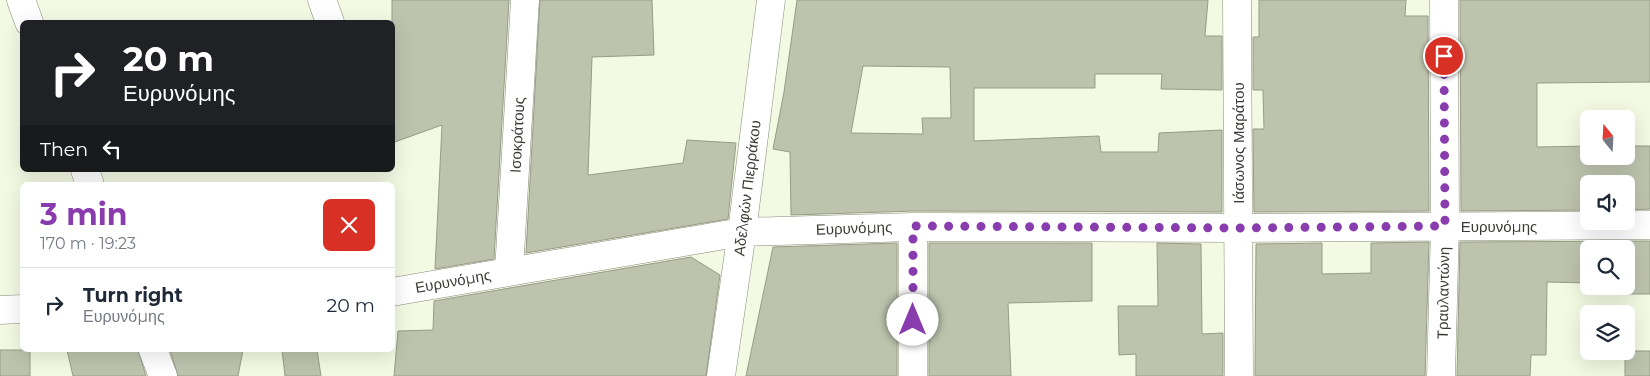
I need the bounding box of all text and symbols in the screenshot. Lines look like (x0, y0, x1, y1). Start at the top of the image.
pin (1423, 35, 1465, 77)
text: 20 m (123, 37, 214, 80)
icon: right (40, 40, 105, 105)
icon: arrive (1430, 42, 1458, 70)
text: Ευρυνόμης (123, 80, 235, 107)
street label: Ιάσωνος Μαράτου (1229, 82, 1248, 204)
street label: Ισοκράτους (506, 97, 528, 173)
north arrow (1580, 110, 1635, 165)
map controls (1580, 110, 1635, 360)
street label: Αδελφών Πιερράκου (729, 119, 765, 257)
icon: left (98, 135, 126, 163)
text: Then (40, 138, 88, 161)
button: sound (1580, 175, 1635, 230)
text: 3 min (40, 196, 127, 233)
button: close (323, 199, 375, 251)
street label: Ευρυνόμης (815, 217, 893, 239)
street label: Ευρυνόμης (1461, 217, 1537, 236)
text: 170 m · 19:23 (40, 234, 136, 253)
button: search (1580, 240, 1635, 295)
street label: Τραυλαντώνη (1433, 247, 1453, 339)
street label: Ευρυνόμης (414, 265, 492, 297)
text: Turn right (83, 284, 183, 307)
icon: right (40, 291, 68, 319)
position arrow (886, 293, 938, 345)
text: 20 m (327, 294, 375, 317)
button: layers (1580, 305, 1635, 360)
text: Ευρυνόμης (83, 307, 165, 326)

